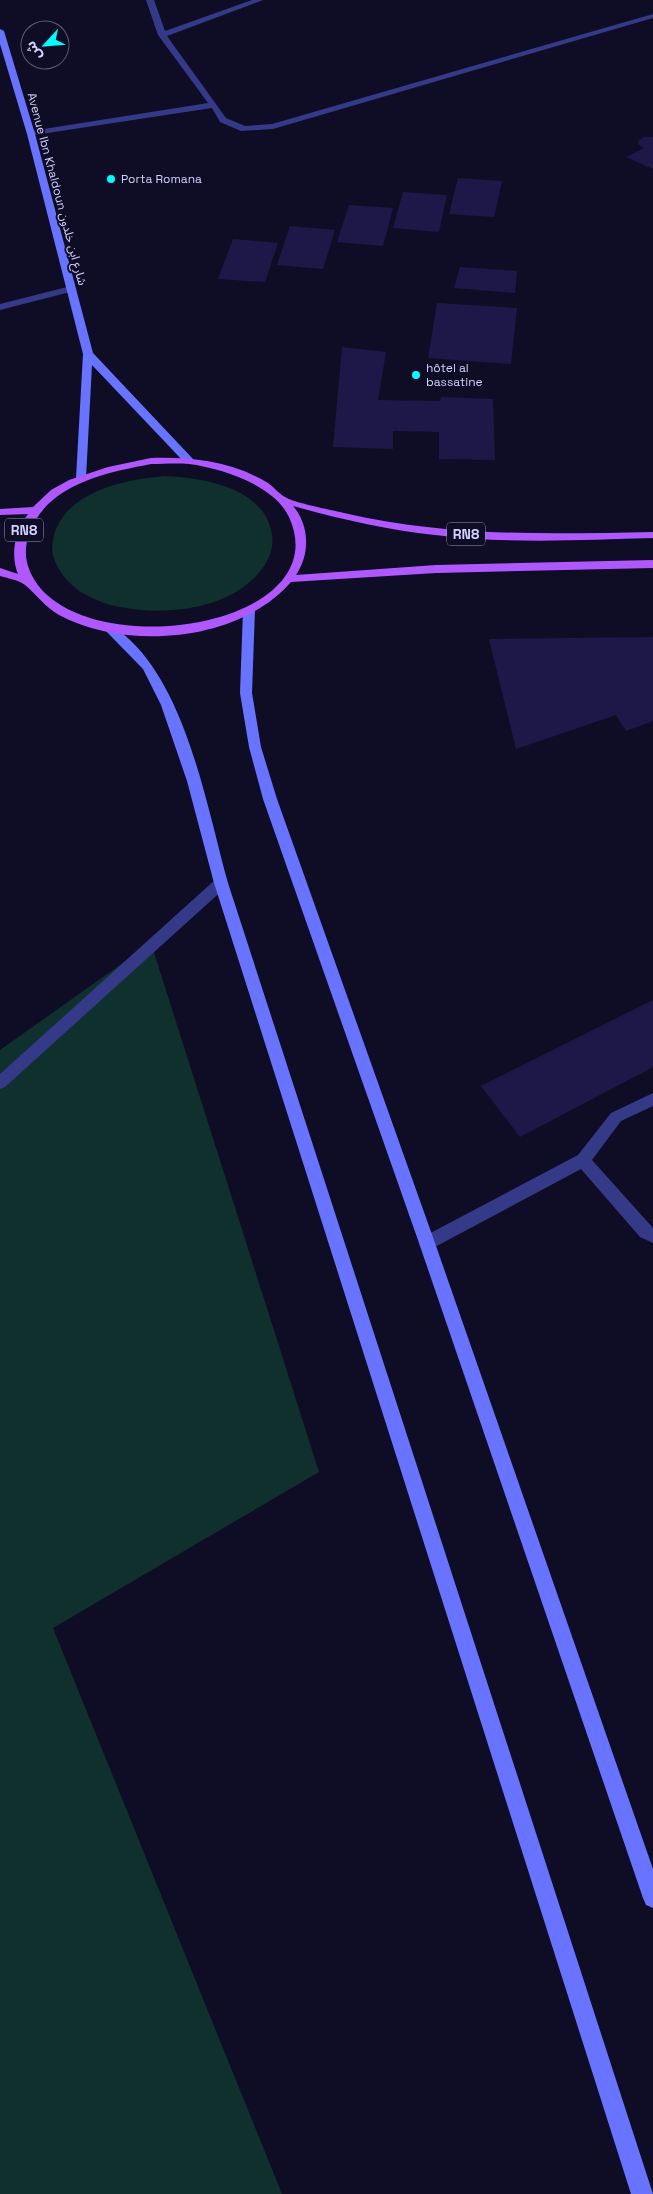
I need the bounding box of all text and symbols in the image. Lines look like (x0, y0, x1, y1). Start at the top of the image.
north arrow (20, 20, 70, 70)
text: ش (21, 38, 46, 63)
street label: Avenue Ibn Khaldoun شارع ابن خلدون (23, 91, 90, 287)
place label: Porta Romana (121, 171, 202, 187)
marker: Porta Romana (105, 173, 117, 185)
place label: hôtel al bassatine (426, 360, 483, 390)
marker: hôtel al bassatine (410, 369, 422, 381)
road number: RN8 (5, 518, 43, 542)
road number: RN8 (447, 522, 485, 546)

